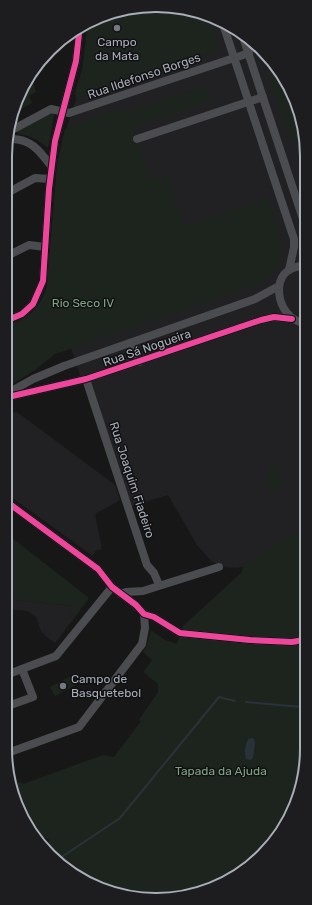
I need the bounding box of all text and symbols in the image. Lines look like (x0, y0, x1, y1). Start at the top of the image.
marker: Campo da Mata (112, 23, 122, 33)
place label: Campo da Mata (95, 35, 139, 63)
street label: Rua Ildefonso Borges (86, 50, 202, 102)
park label: Rio Seco IV (52, 296, 114, 310)
street label: Rua Sá Nogueira (101, 326, 193, 370)
street label: Rua Joaquim Fiadeiro (107, 420, 157, 540)
place label: Campo de Basquetebol (71, 672, 141, 700)
marker: Campo de Basquetebol (58, 681, 68, 691)
park label: Tapada da Ajuda (175, 764, 267, 778)

